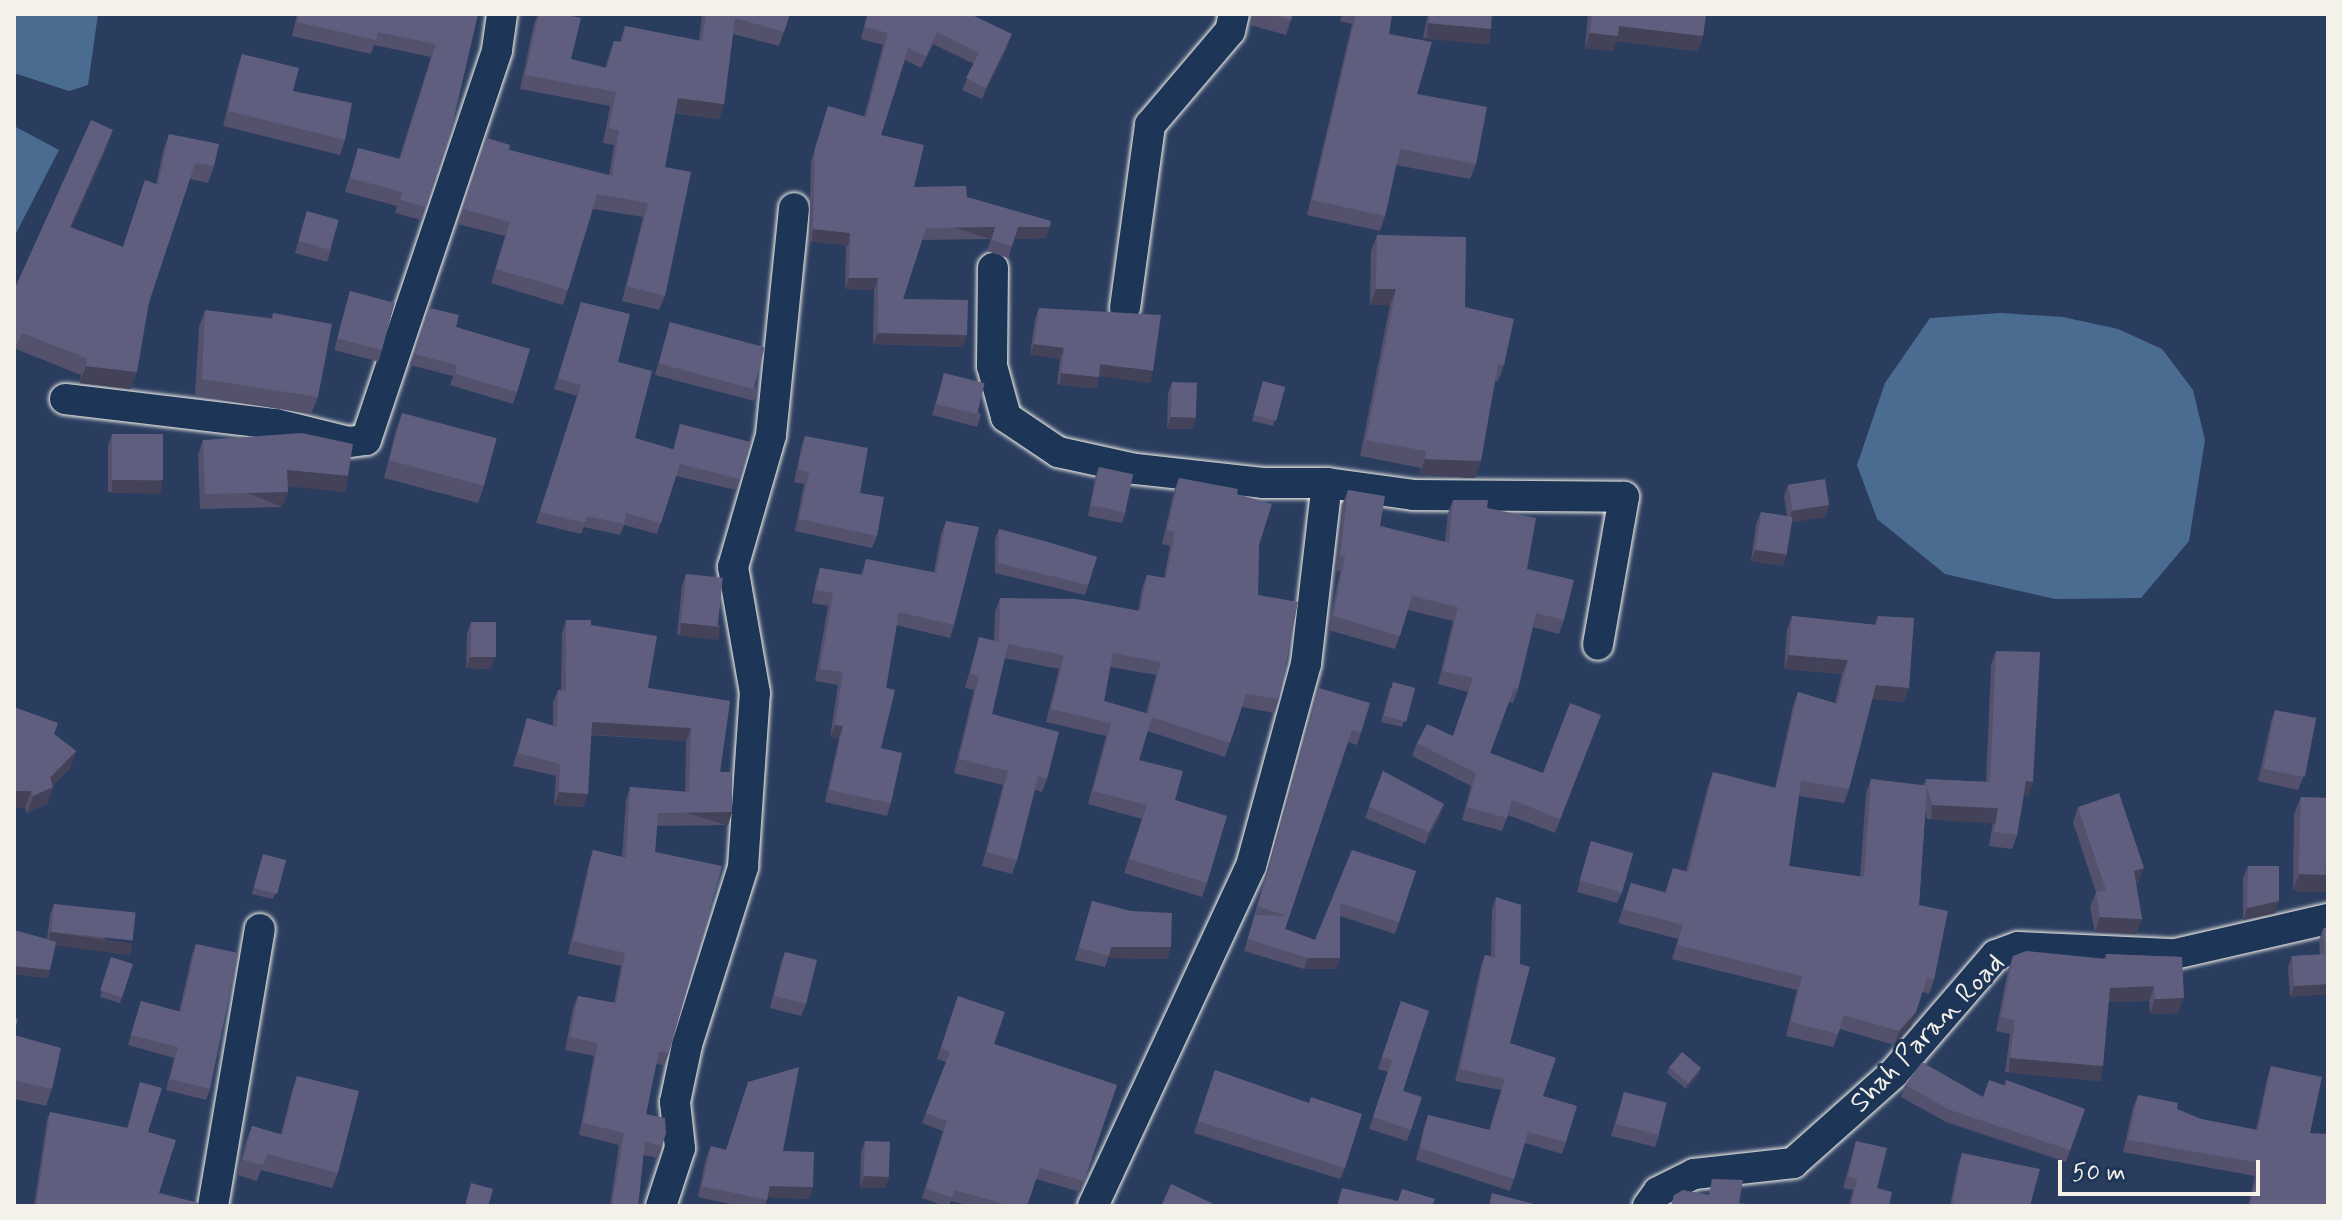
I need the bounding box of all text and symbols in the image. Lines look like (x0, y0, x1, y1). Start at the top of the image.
street label: Shah Paran Road (1845, 949, 2011, 1119)
scale bar (2062, 1144, 2264, 1194)
text: 50 m (2072, 1158, 2126, 1189)

